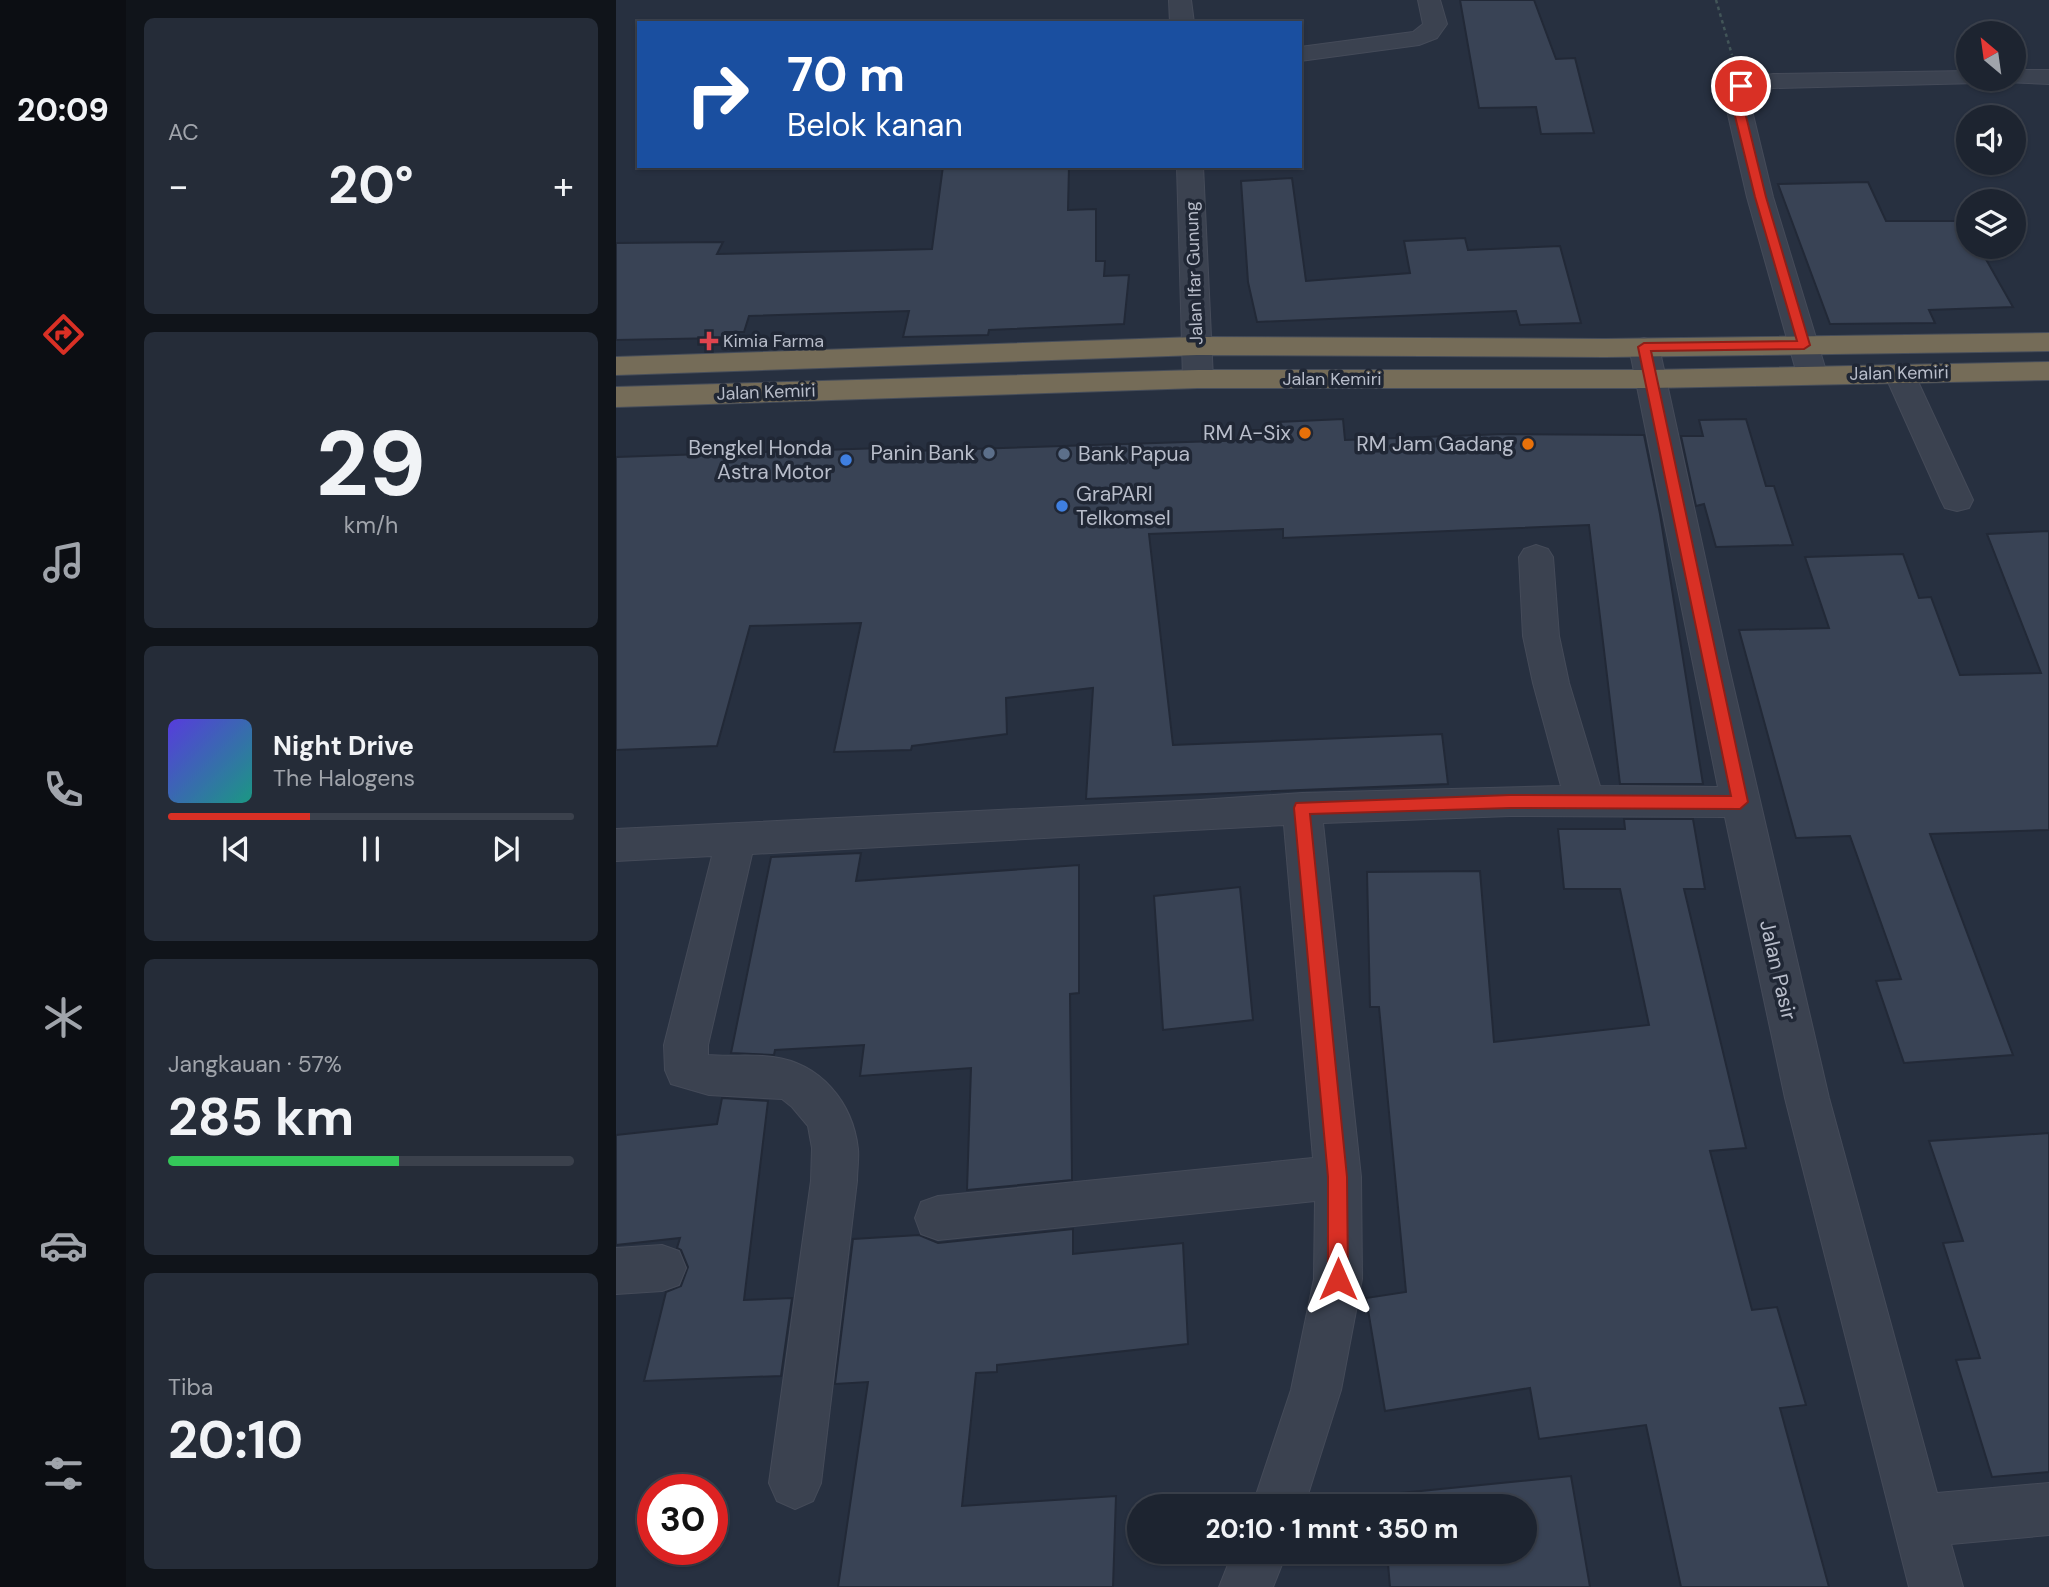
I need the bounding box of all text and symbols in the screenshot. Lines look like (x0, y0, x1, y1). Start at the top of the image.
north arrow (1956, 21, 2026, 91)
map controls (1956, 21, 2026, 259)
text: 70 m (787, 42, 905, 106)
icon: right (672, 49, 763, 140)
pin (1711, 56, 1771, 116)
icon: arrive (1722, 67, 1760, 105)
text: 20:09 (17, 89, 109, 131)
text: Belok kanan (787, 104, 963, 146)
button: sound (1956, 105, 2026, 175)
text: AC (168, 117, 199, 147)
text: 20° (328, 151, 414, 219)
text: − (168, 161, 189, 211)
text: + (553, 161, 574, 211)
button: layers (1956, 189, 2026, 259)
street label: Jalan Ifar Gunung (1179, 201, 1209, 345)
icon: directions (39, 310, 88, 359)
place label: Kimia Farma (723, 329, 824, 353)
marker: Kimia Farma (701, 333, 717, 349)
street label: Jalan Kemiri (1849, 360, 1949, 386)
street label: Jalan Kemiri (1282, 367, 1382, 391)
street label: Jalan Kemiri (716, 378, 816, 406)
text: 29 (316, 405, 426, 523)
place label: RM A-Six (1203, 419, 1291, 447)
marker: RM A-Six (1297, 425, 1313, 441)
place label: RM Jam Gadang (1356, 430, 1514, 458)
place label: Bengkel Honda Astra Motor (688, 434, 832, 486)
marker: RM Jam Gadang (1520, 436, 1536, 452)
place label: Panin Bank (870, 439, 975, 467)
place label: Bank Papua (1078, 440, 1190, 468)
marker: Panin Bank (981, 445, 997, 461)
marker: Bank Papua (1056, 446, 1072, 462)
marker: Bengkel Honda Astra Motor (838, 452, 854, 468)
place label: GraPARI Telkomsel (1076, 480, 1171, 532)
marker: GraPARI Telkomsel (1054, 498, 1070, 514)
text: km/h (344, 510, 398, 540)
icon: music (39, 538, 88, 587)
text: Night Drive (273, 729, 414, 763)
text: The Halogens (273, 763, 415, 793)
icon: phone (39, 765, 88, 814)
icon: previous (217, 830, 255, 868)
icon: pause (352, 830, 390, 868)
icon: next (487, 830, 525, 868)
street label: Jalan Pasir (1753, 917, 1803, 1023)
icon: climate (39, 993, 88, 1042)
text: Jangkauan · 57% (168, 1049, 342, 1079)
text: 285 km (168, 1083, 354, 1151)
icon: car (39, 1221, 88, 1270)
position arrow (1301, 1242, 1375, 1316)
text: Tiba (168, 1372, 213, 1402)
text: 20:10 (168, 1406, 303, 1474)
icon: filters (39, 1449, 88, 1498)
speed limit sign: 30 (637, 1474, 728, 1565)
text: 20:10 · 1 mnt · 350 m (1205, 1512, 1459, 1546)

